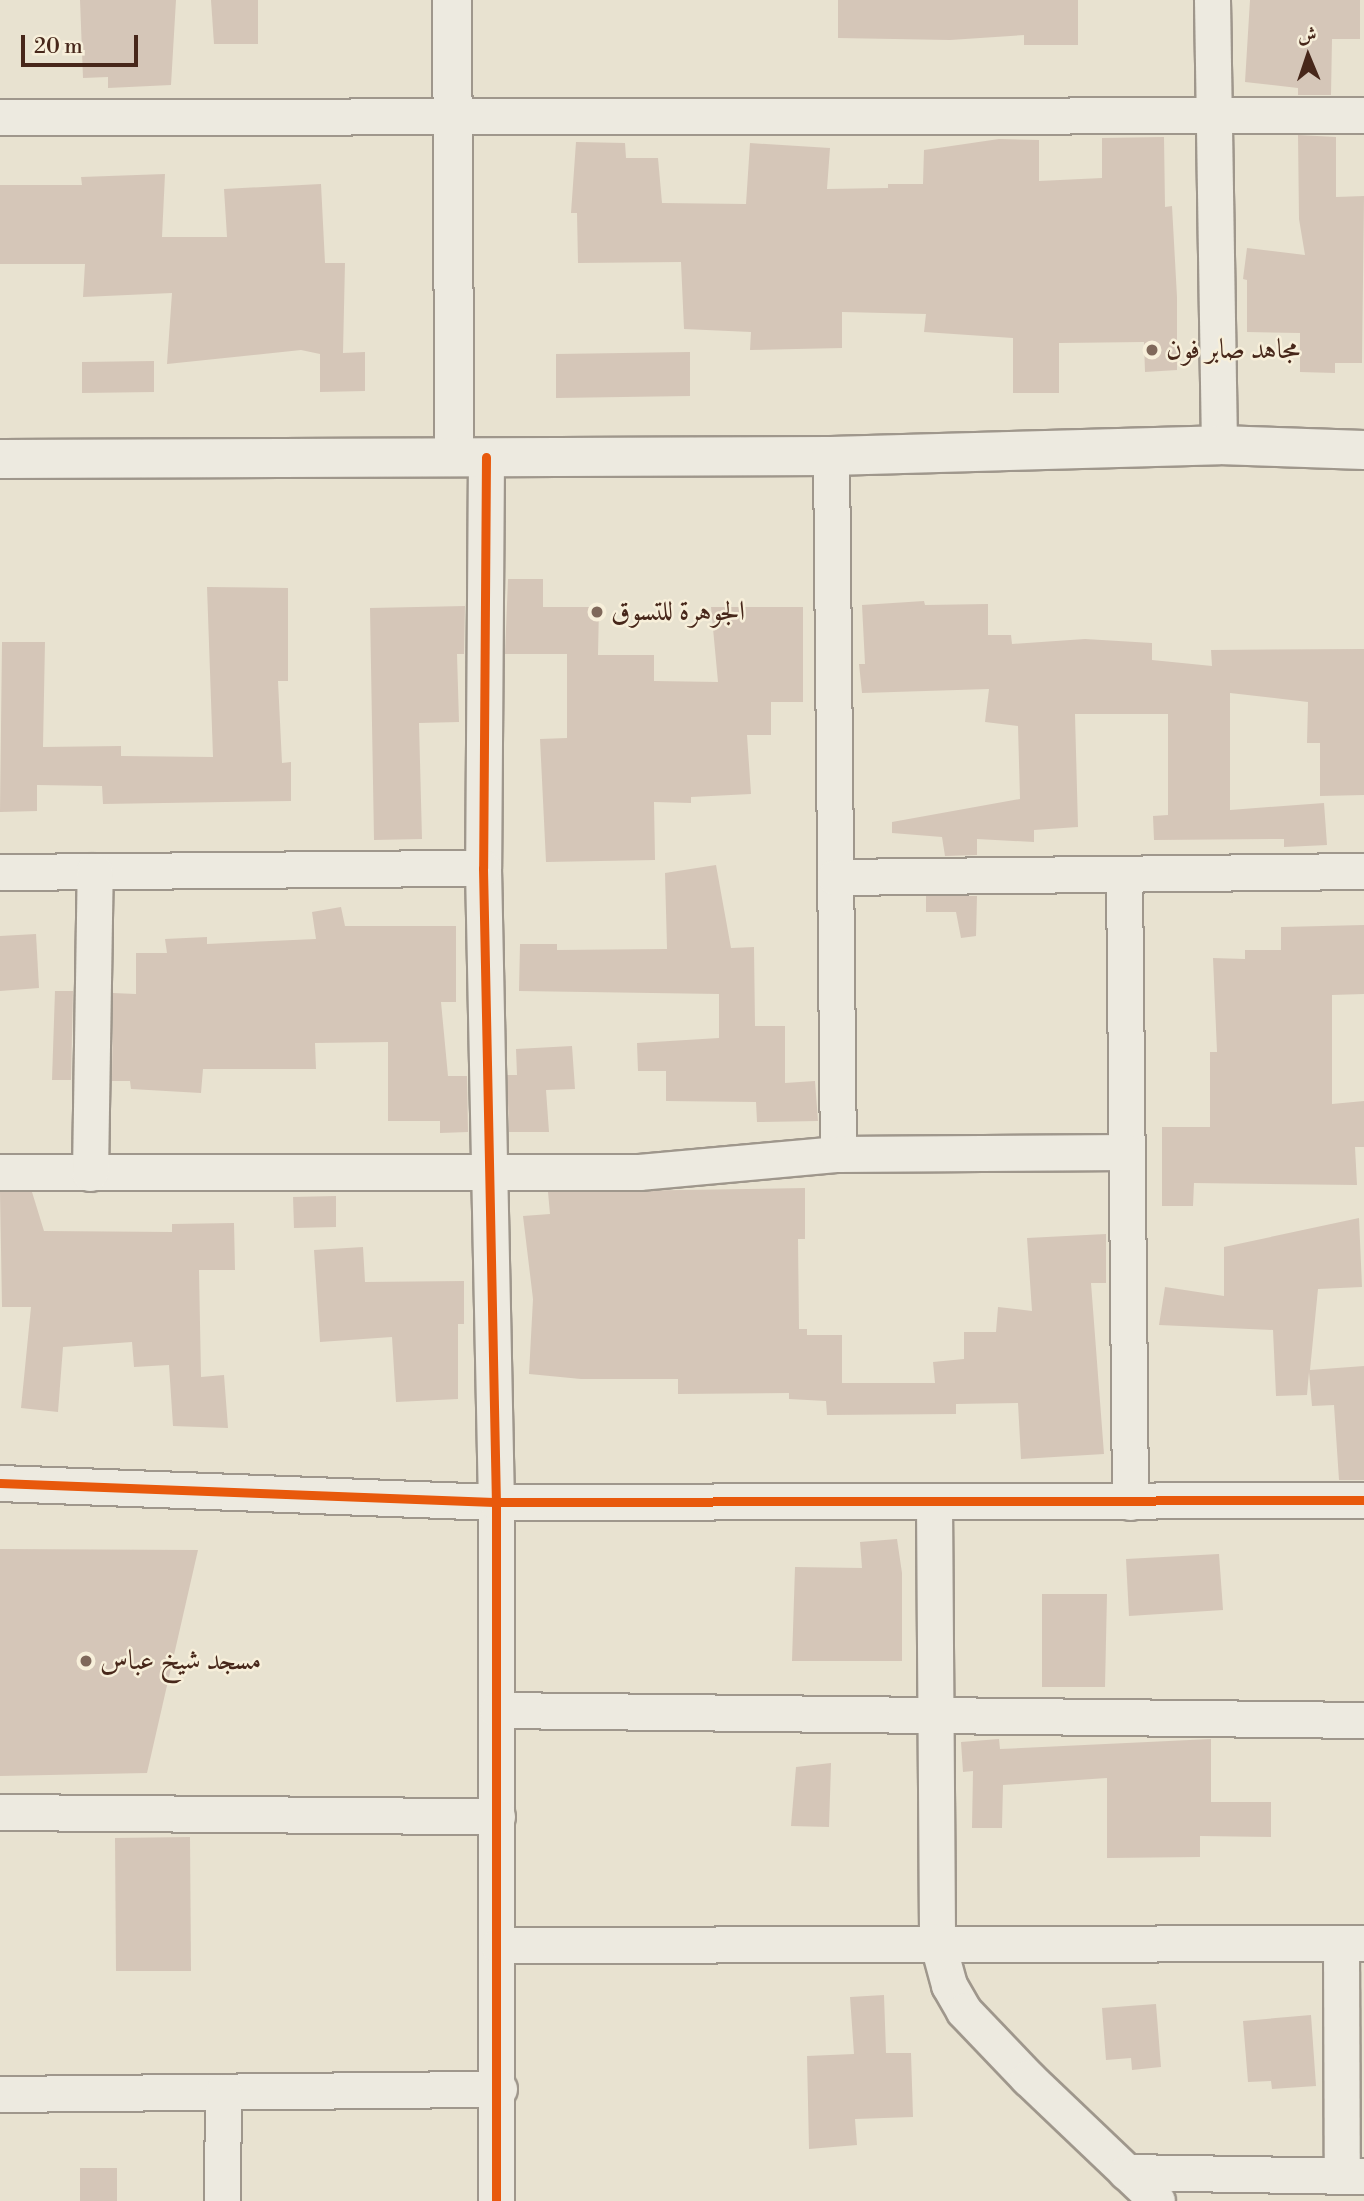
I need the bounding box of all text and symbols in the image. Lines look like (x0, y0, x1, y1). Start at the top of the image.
scale bar (24, 21, 142, 65)
north arrow (1273, 21, 1343, 91)
text: ش (1297, 23, 1317, 47)
text: 20 m (34, 34, 83, 60)
place label: مجاهد صابر فون (1166, 333, 1300, 367)
marker: مجاهد صابر فون (1144, 342, 1160, 358)
place label: الجوهرة للتسوق (611, 595, 745, 629)
marker: الجوهرة للتسوق (589, 604, 605, 620)
place label: مسجد شيخ عباس (100, 1644, 261, 1678)
marker: مسجد شيخ عباس (78, 1653, 94, 1669)

